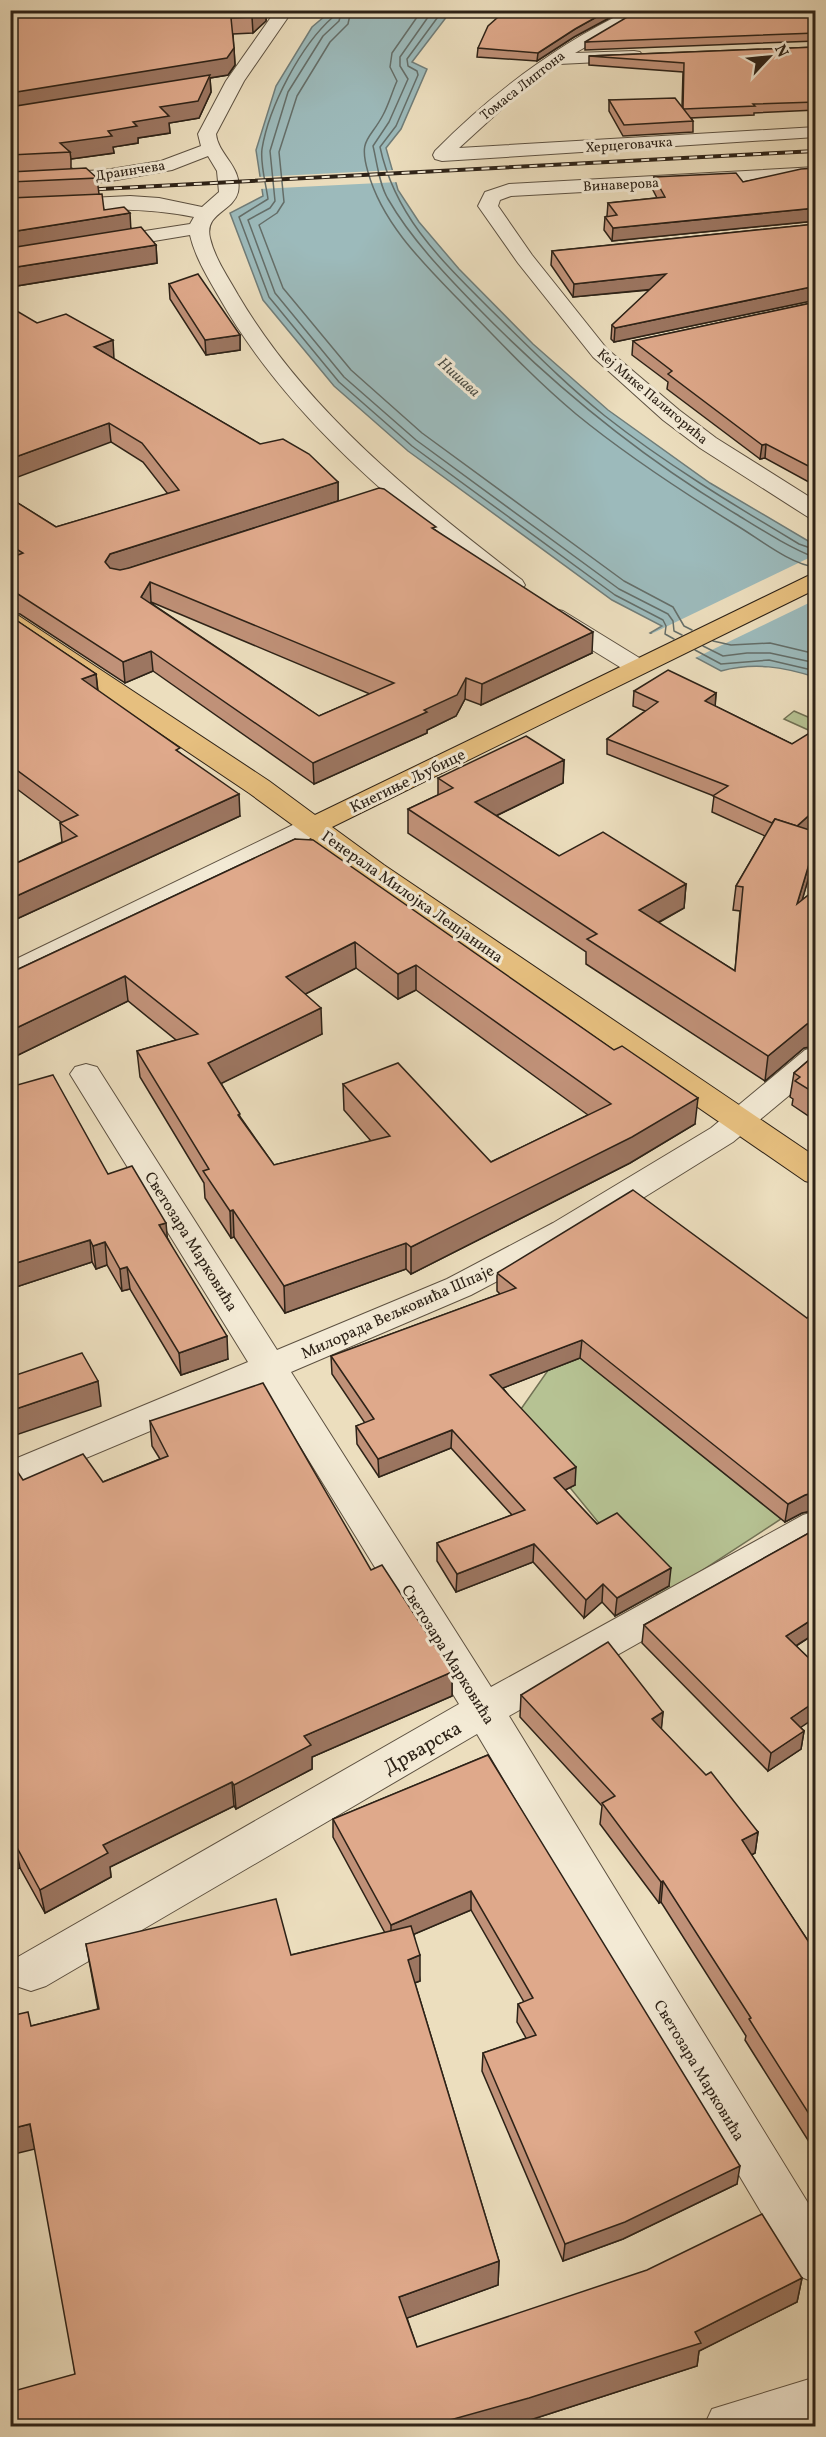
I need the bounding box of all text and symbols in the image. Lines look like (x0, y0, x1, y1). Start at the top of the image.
north arrow (739, 27, 799, 87)
text: N (768, 41, 793, 62)
street label: Томаса Липтона (476, 47, 569, 125)
street label: Херцеговачка (585, 133, 673, 158)
street label: Драинчева (94, 157, 167, 186)
street label: Винаверова (583, 174, 660, 197)
street label: Кеј Мике Палигорића (593, 345, 712, 449)
water label: Нишава (432, 353, 484, 403)
street label: Кнегиње Љубице (346, 744, 469, 819)
street label: Генерала Милојка Лешјанина (317, 826, 507, 969)
street label: Светозара Марковића (138, 1168, 242, 1316)
street label: Милорада Вељковића Шпаје (298, 1260, 498, 1365)
street label: Светозара Марковића (395, 1581, 499, 1729)
street label: Дрварска (379, 1715, 467, 1782)
street label: Светозара Марковића (647, 1996, 749, 2146)

